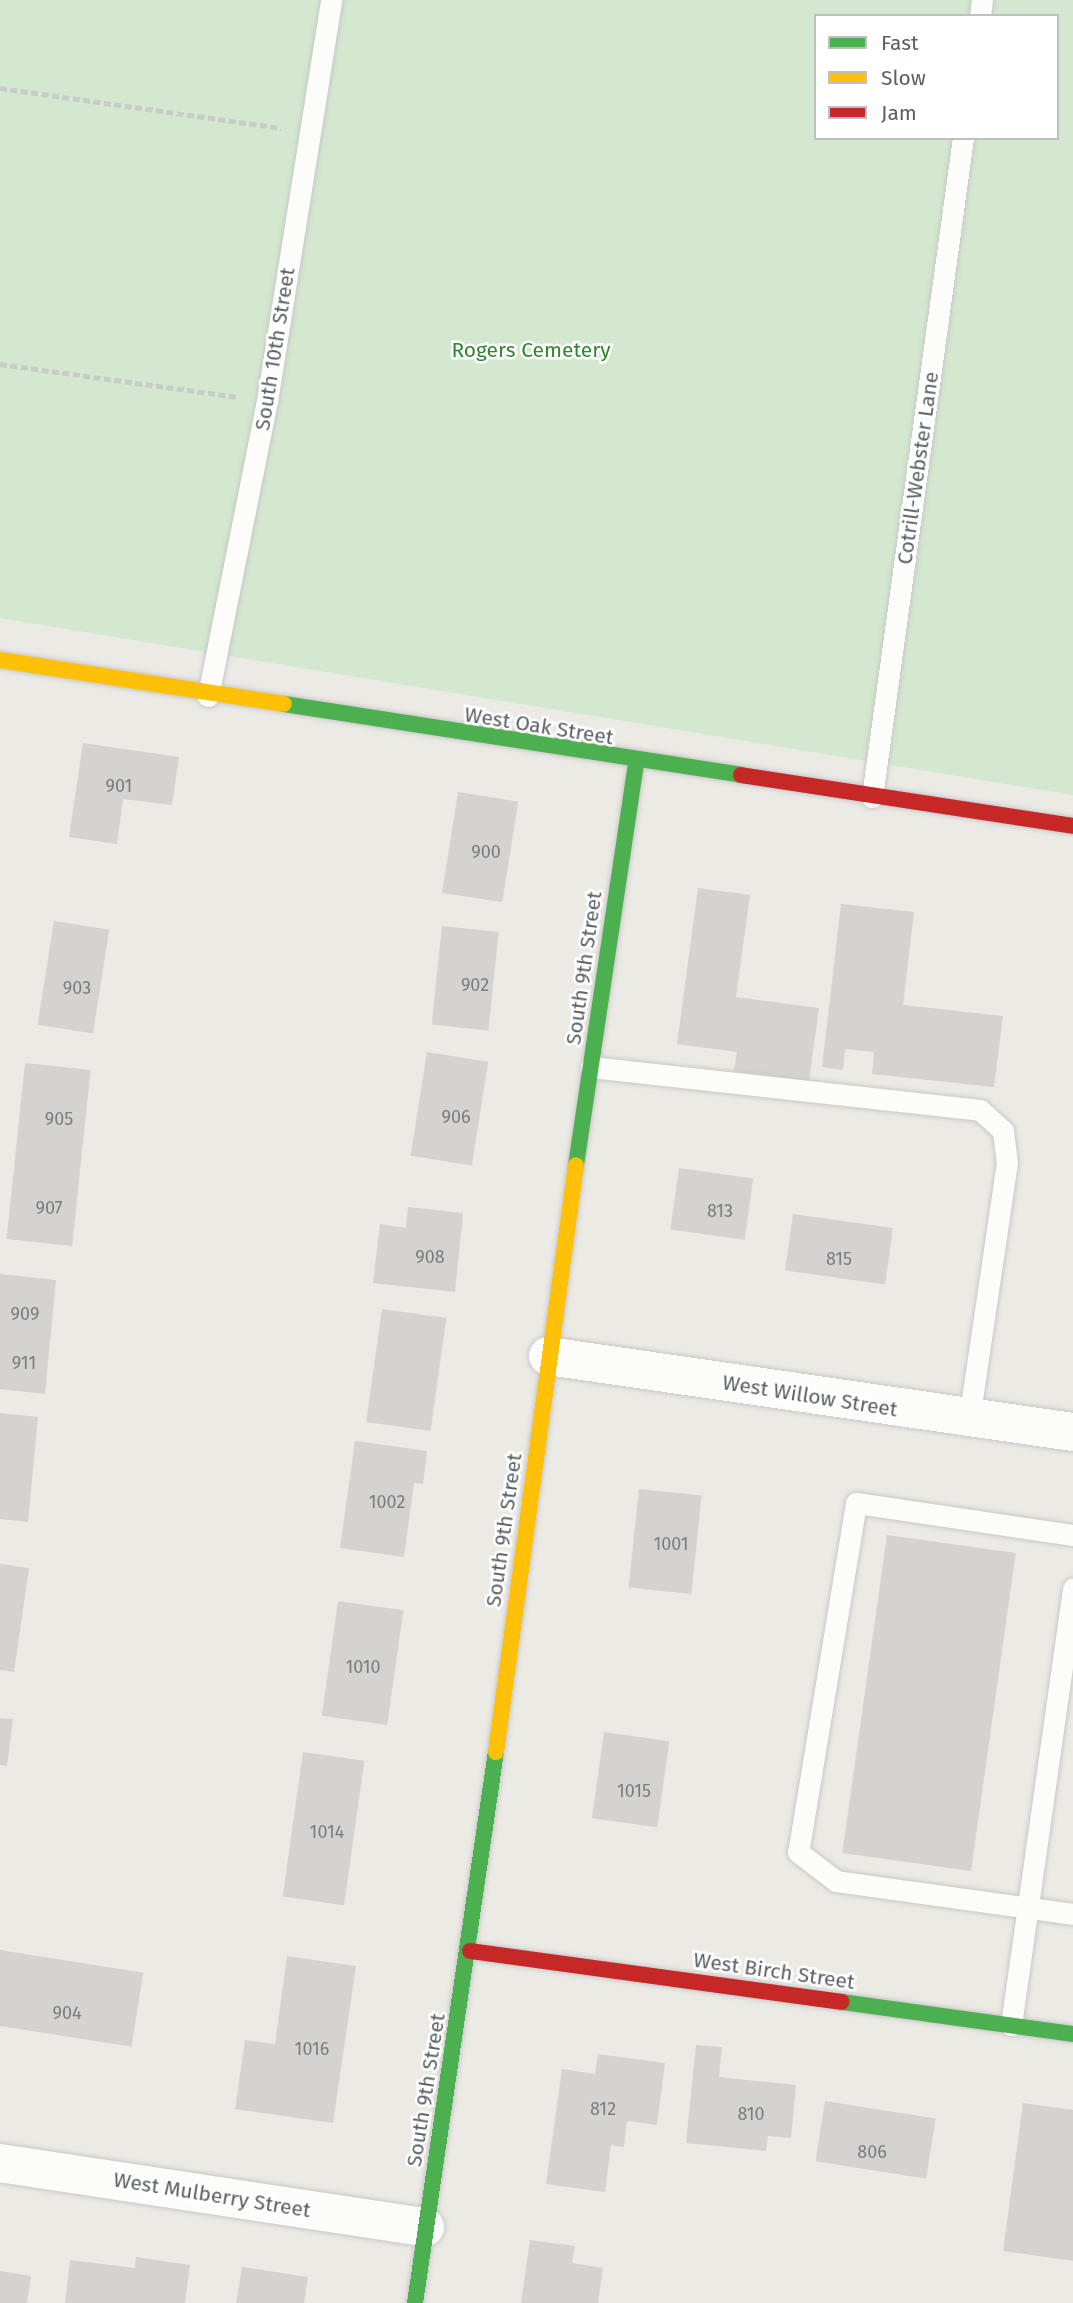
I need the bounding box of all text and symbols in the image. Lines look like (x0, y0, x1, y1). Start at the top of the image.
legend (814, 14, 1059, 140)
text: Fast (881, 30, 919, 56)
text: Slow (881, 65, 926, 91)
text: Jam (881, 100, 917, 126)
street label: South 10th Street (250, 266, 300, 432)
park label: Rogers Cemetery (451, 337, 611, 363)
street label: Cotrill-Webster Lane (892, 370, 944, 566)
street label: West Oak Street (463, 702, 615, 750)
house number: 901 (106, 775, 132, 797)
house number: 900 (471, 841, 501, 863)
street label: South 9th Street (561, 890, 607, 1046)
house number: 902 (461, 974, 489, 996)
house number: 903 (63, 977, 91, 999)
house number: 906 (441, 1106, 471, 1128)
house number: 905 (45, 1108, 73, 1130)
house number: 907 (35, 1197, 63, 1219)
house number: 813 (707, 1200, 733, 1222)
house number: 908 (415, 1246, 445, 1268)
house number: 815 (826, 1248, 852, 1270)
house number: 909 (11, 1303, 39, 1325)
house number: 911 (12, 1352, 36, 1374)
street label: West Willow Street (721, 1370, 899, 1422)
street label: South 9th Street (481, 1452, 527, 1608)
house number: 1002 (369, 1491, 405, 1513)
house number: 1001 (653, 1533, 689, 1555)
house number: 1010 (345, 1656, 381, 1678)
house number: 1015 (617, 1780, 651, 1802)
house number: 1014 (310, 1821, 344, 1843)
street label: West Birch Street (692, 1947, 856, 1995)
house number: 904 (52, 2002, 82, 2024)
street label: South 9th Street (401, 2012, 451, 2168)
house number: 1016 (295, 2038, 329, 2060)
house number: 812 (590, 2098, 616, 2120)
house number: 810 (737, 2103, 765, 2125)
house number: 806 (857, 2141, 887, 2163)
street label: West Mulberry Street (112, 2167, 312, 2223)

